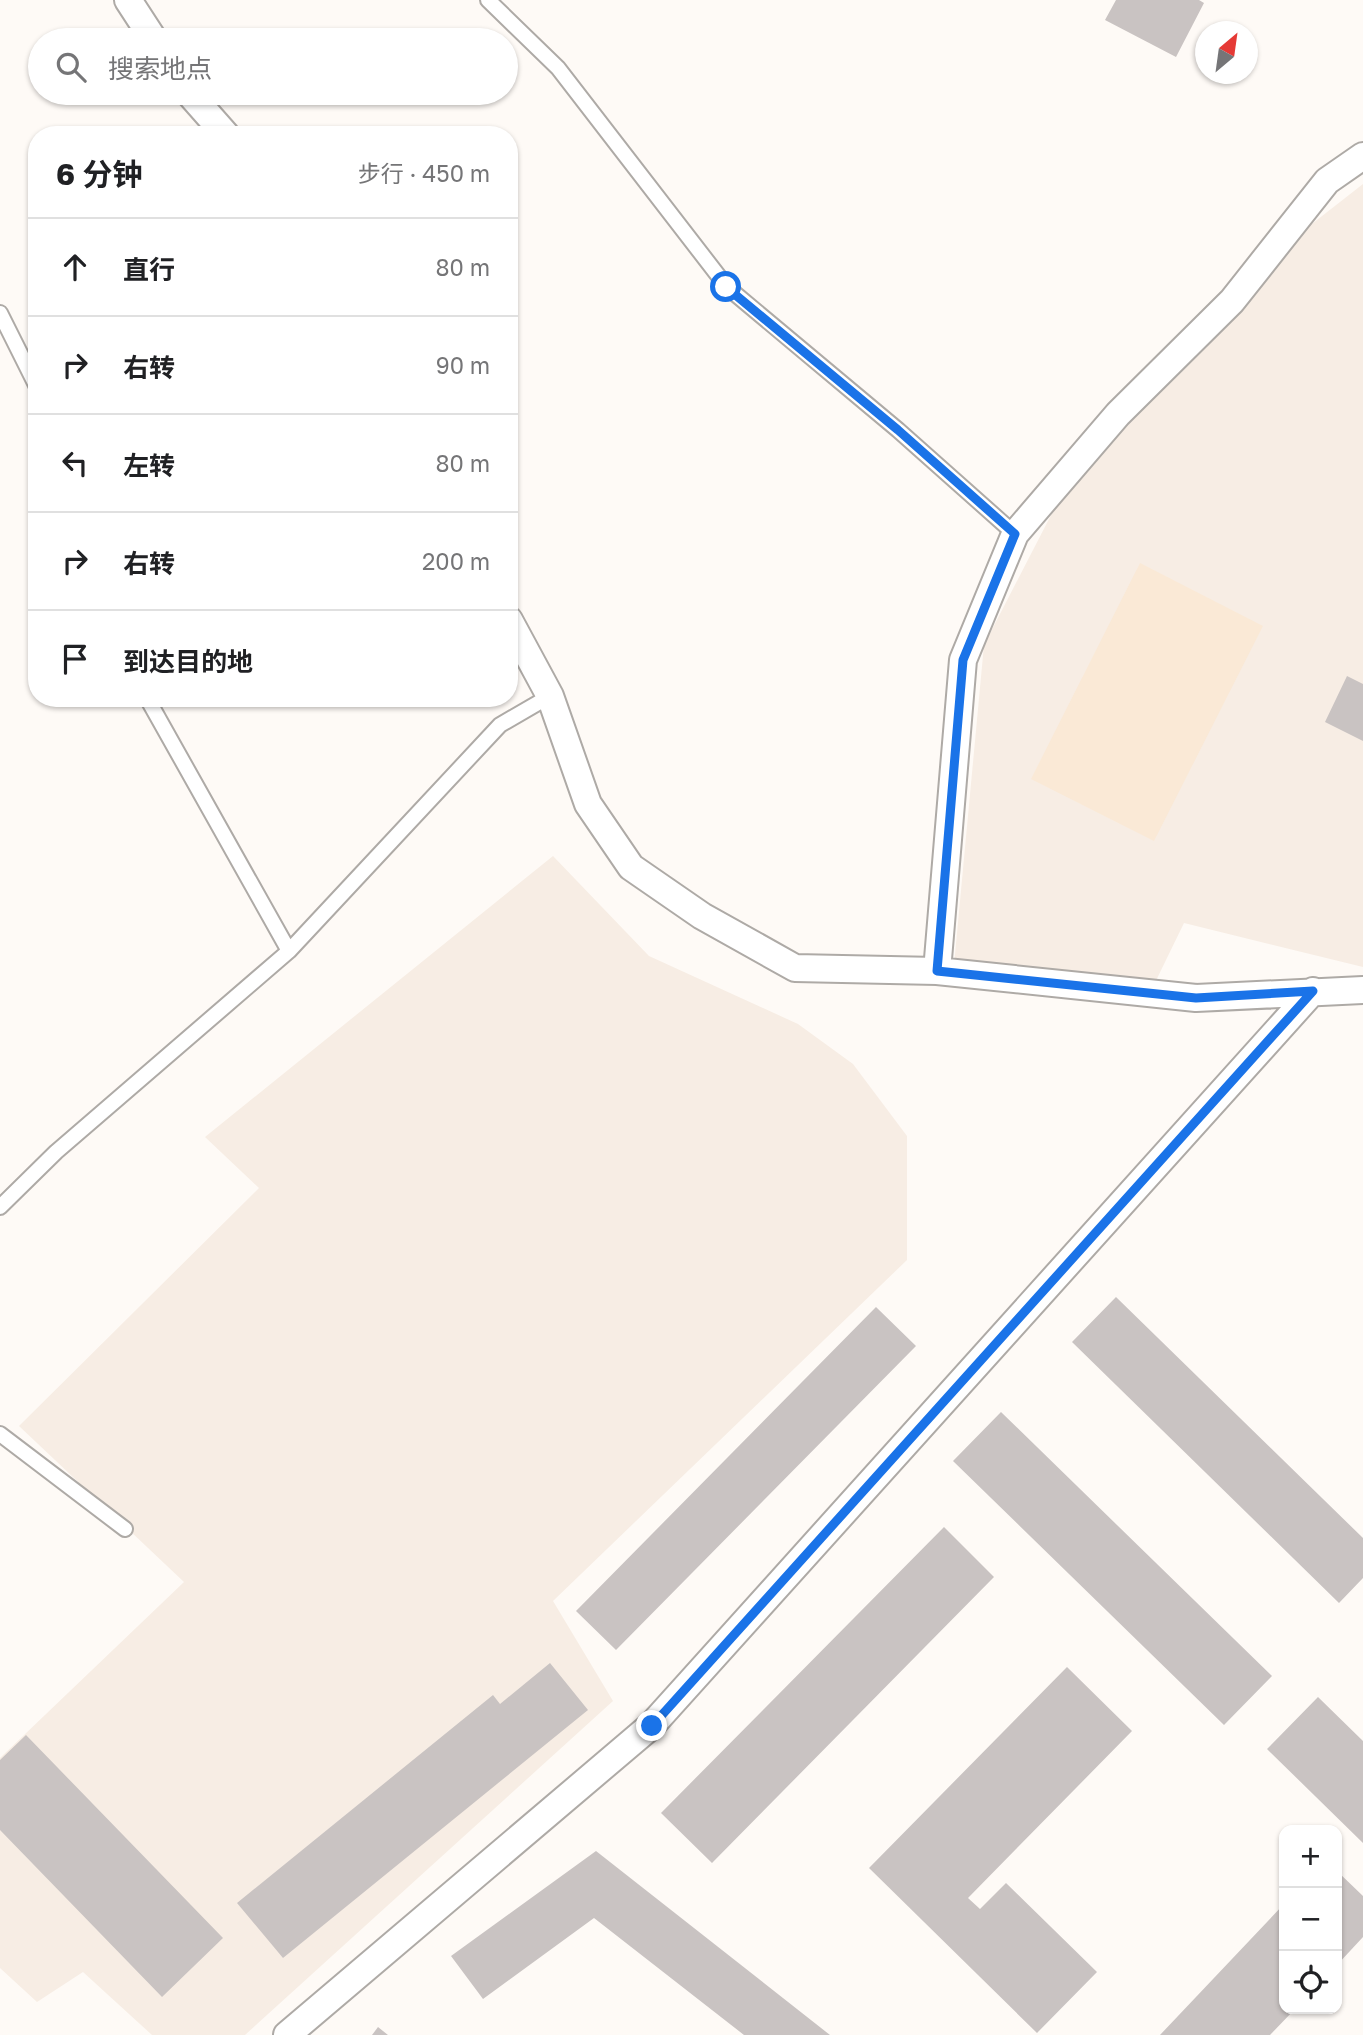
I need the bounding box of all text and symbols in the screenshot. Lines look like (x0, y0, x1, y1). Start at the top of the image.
north arrow (1195, 21, 1258, 84)
search box (28, 28, 518, 105)
icon: search (52, 48, 90, 86)
text: 搜索地点 (108, 53, 212, 84)
text: 6 分钟 (56, 156, 143, 192)
text: 步行 · 450 m (358, 159, 490, 187)
icon: ahead (56, 248, 94, 286)
text: 80 m (436, 253, 490, 281)
text: 直行 (123, 254, 175, 285)
route start (710, 271, 741, 302)
icon: right (56, 346, 94, 384)
text: 90 m (436, 351, 490, 379)
text: 右转 (123, 352, 175, 383)
icon: left (56, 444, 94, 482)
text: 80 m (436, 449, 490, 477)
text: 左转 (123, 450, 175, 481)
icon: right (56, 542, 94, 580)
text: 200 m (422, 547, 490, 575)
text: 右转 (123, 548, 175, 579)
icon: arrive (56, 640, 94, 678)
text: 到达目的地 (123, 646, 253, 677)
route end (636, 1710, 667, 1741)
map controls (1279, 1825, 1342, 2014)
button: + (1279, 1825, 1342, 1888)
button: − (1279, 1888, 1342, 1951)
button: locate (1279, 1951, 1342, 2014)

